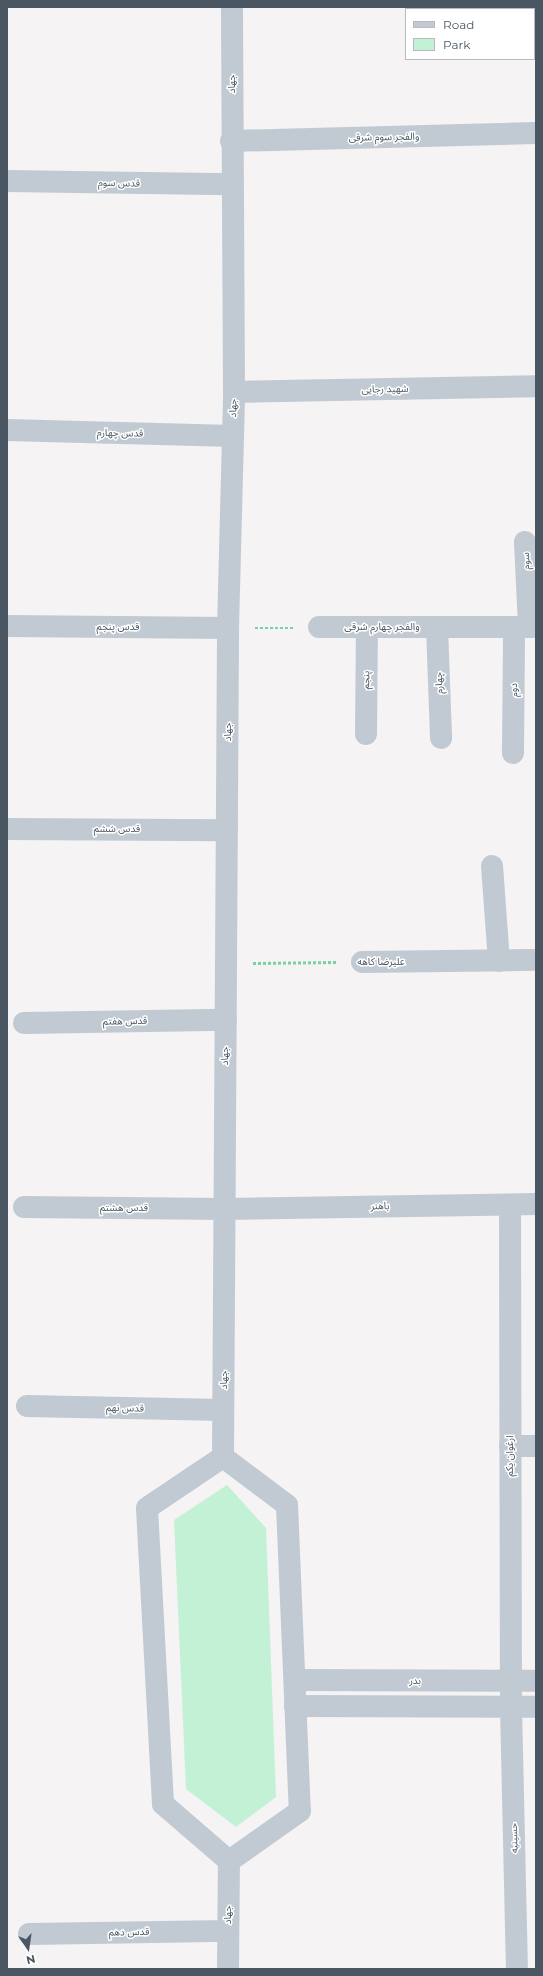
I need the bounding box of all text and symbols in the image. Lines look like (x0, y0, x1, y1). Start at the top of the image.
legend (405, 8, 535, 60)
text: Road (443, 17, 474, 32)
text: Park (443, 37, 470, 52)
street label: جهاد (226, 75, 238, 93)
street label: والفجر سوم شرقی (349, 130, 419, 144)
street label: قدس سوم (98, 177, 140, 189)
street label: شهید رجایی (361, 383, 409, 395)
street label: جهاد (227, 399, 239, 417)
street label: قدس چهارم (97, 427, 143, 439)
street label: سوم (520, 552, 532, 570)
street label: قدس پنجم (97, 621, 139, 633)
street label: والفجر چهارم شرقی (344, 621, 420, 633)
street label: پنجم (360, 671, 372, 689)
street label: چهارم (433, 672, 445, 694)
street label: دوم (508, 683, 520, 697)
street label: جهاد (222, 723, 234, 741)
street label: قدس ششم (94, 823, 140, 835)
street label: علیرضا کاهه (357, 956, 405, 968)
street label: قدس هفتم (103, 1015, 147, 1027)
street label: جهاد (219, 1047, 231, 1065)
street label: باهنر (371, 1200, 389, 1212)
street label: قدس هشتم (100, 1202, 148, 1214)
street label: جهاد (218, 1371, 230, 1389)
street label: قدس نهم (106, 1402, 144, 1414)
street label: ارغوان یکم (504, 1435, 516, 1477)
street label: بدر (409, 1675, 421, 1687)
street label: حسینیه (508, 1823, 520, 1853)
street label: جهاد (222, 1906, 234, 1924)
street label: قدس دهم (109, 1926, 149, 1938)
north arrow (8, 1928, 48, 1968)
text: N (25, 1952, 37, 1968)

